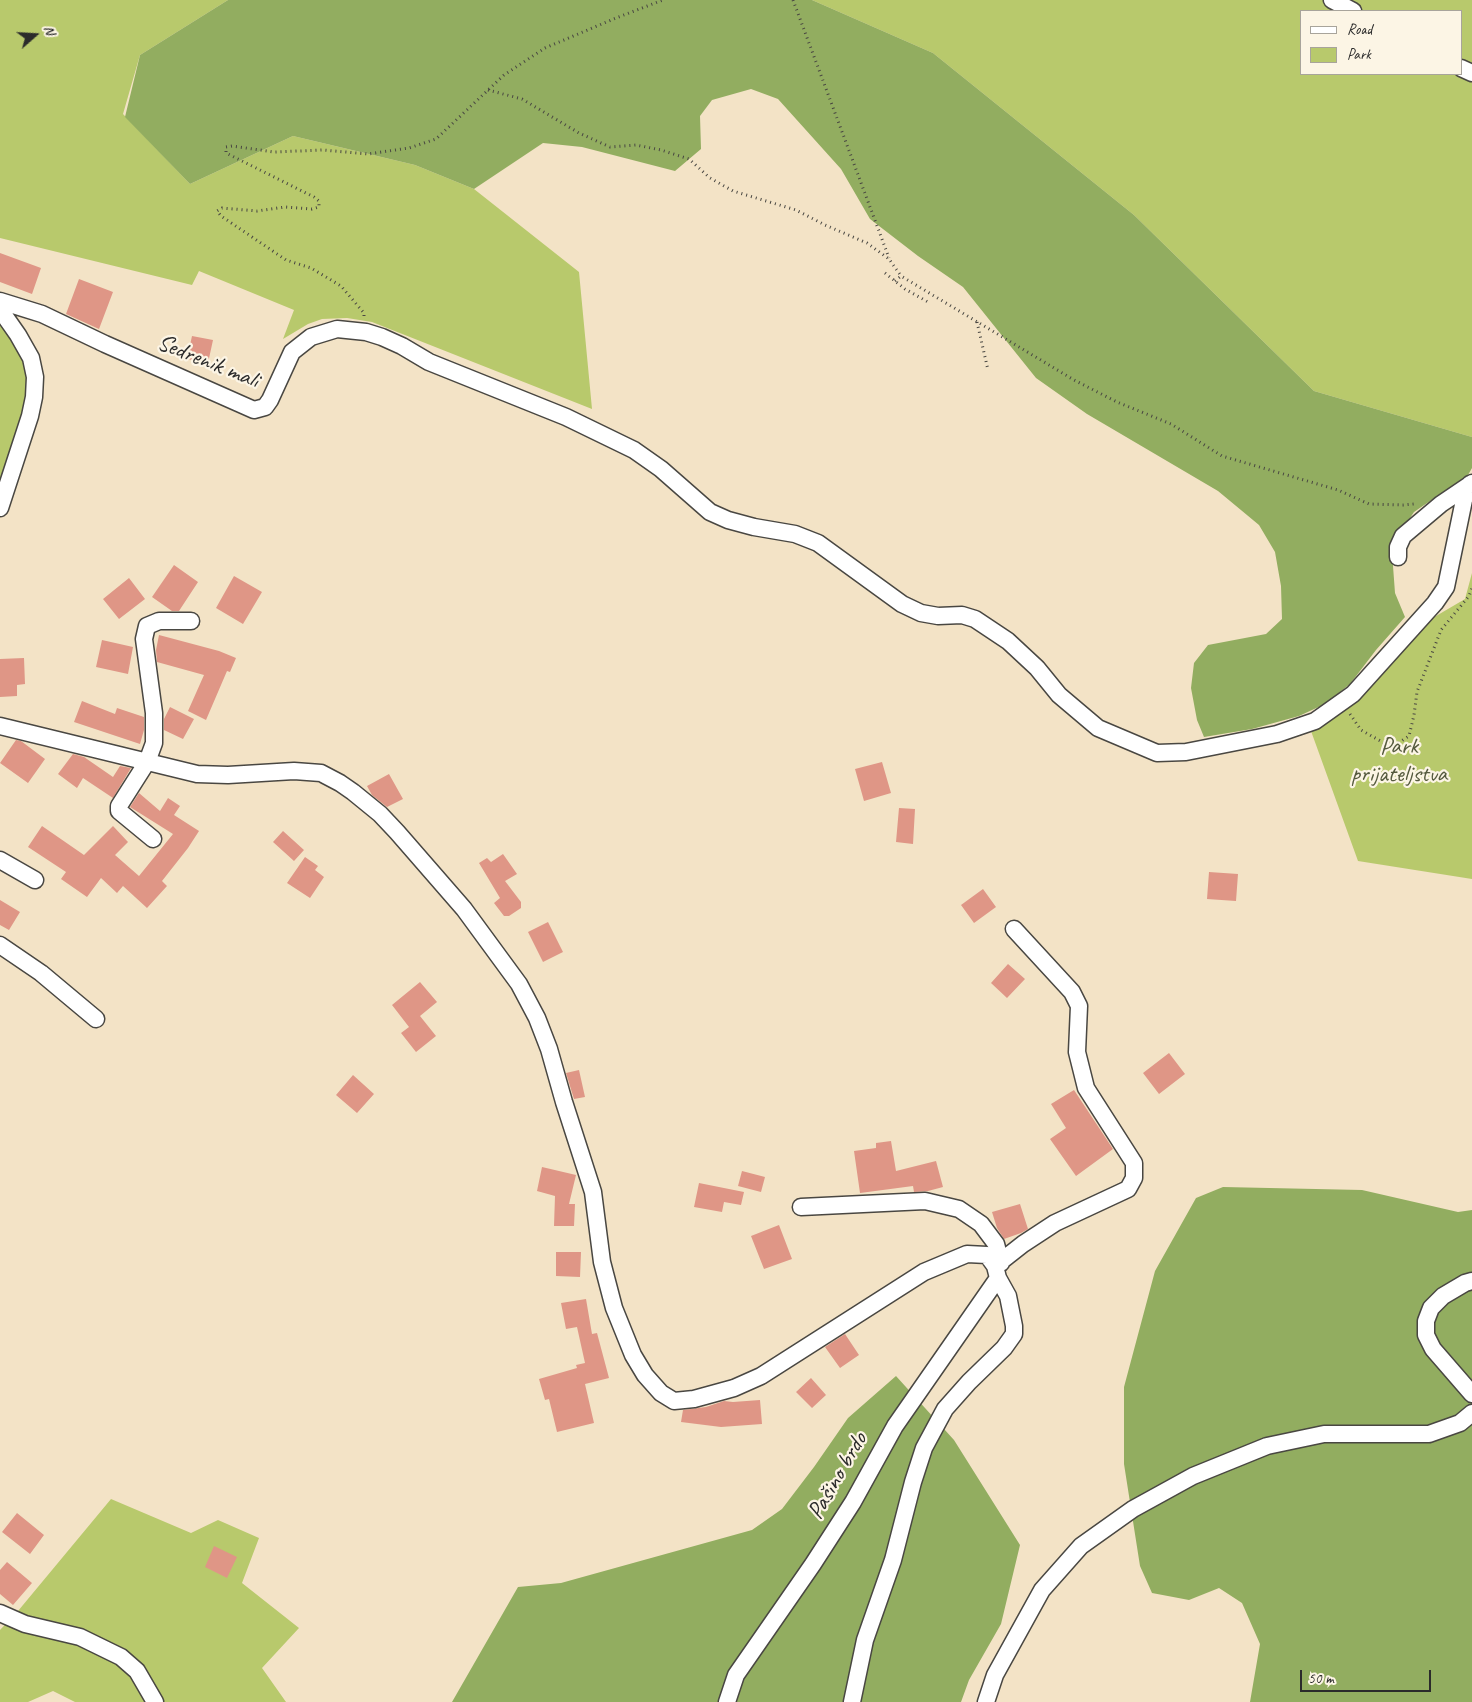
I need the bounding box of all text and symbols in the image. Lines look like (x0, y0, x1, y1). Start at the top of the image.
north arrow (10, 10, 60, 60)
legend (1300, 10, 1462, 75)
text: Road (1347, 20, 1372, 39)
text: N (40, 23, 59, 37)
text: Park (1347, 45, 1371, 64)
street label: Sedrenik mali (153, 329, 263, 395)
park label: Park prijateljstva (1351, 733, 1447, 789)
street label: Pašino brdo (802, 1427, 874, 1525)
scale bar (1302, 1660, 1433, 1692)
text: 50 m (1308, 1669, 1334, 1688)

